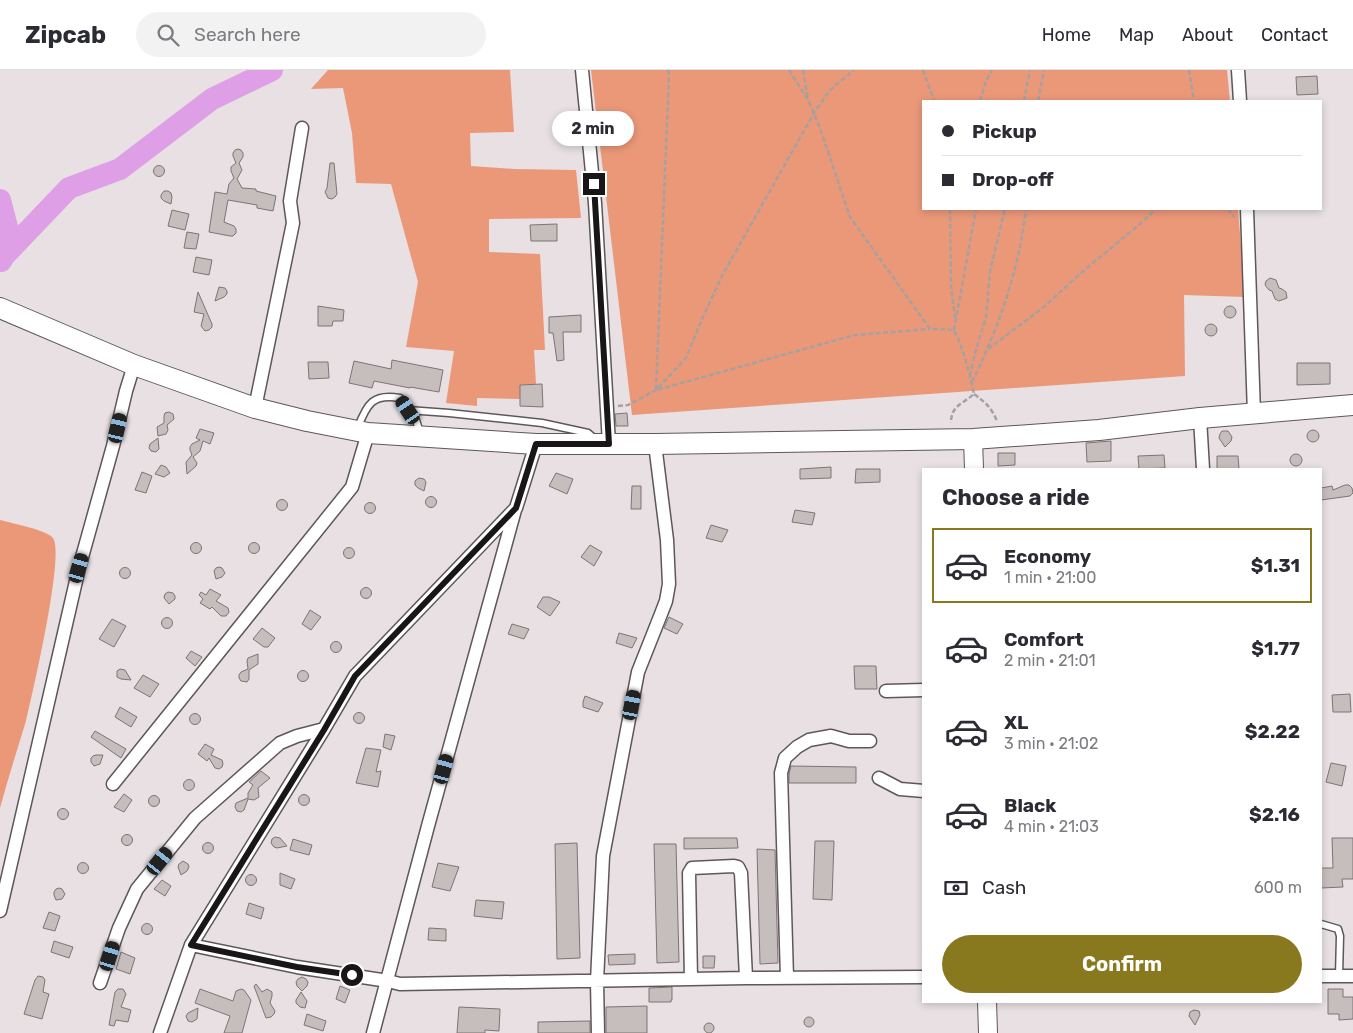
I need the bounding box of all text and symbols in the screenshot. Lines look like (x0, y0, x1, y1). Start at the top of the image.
search box (136, 12, 486, 57)
text: Zipcab (25, 21, 106, 49)
icon: search (154, 21, 182, 49)
text: Search here (194, 23, 301, 46)
text: Home (1042, 24, 1091, 46)
text: Map (1119, 24, 1154, 46)
text: About (1182, 24, 1233, 46)
text: Contact (1261, 24, 1328, 46)
callout: 2 min (553, 112, 635, 146)
text: 2 min (571, 119, 615, 138)
text: Pickup (972, 120, 1037, 143)
text: Drop-off (972, 168, 1054, 191)
route end (583, 173, 605, 195)
car (393, 393, 422, 427)
car (107, 412, 128, 444)
text: Choose a ride (942, 484, 1089, 511)
icon: car (944, 543, 989, 588)
text: Economy (1004, 545, 1091, 568)
car (67, 552, 90, 584)
text: $1.31 (1251, 554, 1300, 577)
text: 1 min · 21:00 (1004, 568, 1096, 587)
icon: car (944, 626, 989, 671)
text: Comfort (1004, 628, 1084, 651)
text: $1.77 (1251, 637, 1300, 660)
text: 2 min · 21:01 (1004, 651, 1096, 670)
car (621, 689, 642, 721)
icon: car (944, 709, 989, 754)
text: XL (1004, 711, 1028, 734)
text: $2.22 (1245, 720, 1300, 743)
text: 3 min · 21:02 (1004, 734, 1098, 753)
car (432, 753, 455, 785)
icon: car (944, 792, 989, 837)
text: Black (1004, 794, 1056, 817)
text: $2.16 (1249, 803, 1300, 826)
text: 4 min · 21:03 (1004, 817, 1099, 836)
car (144, 845, 175, 877)
icon: cash (942, 874, 970, 902)
text: Cash (982, 876, 1026, 899)
text: 600 m (1254, 878, 1302, 897)
button: Confirm (942, 935, 1302, 993)
car (98, 939, 121, 973)
route start (341, 964, 363, 986)

